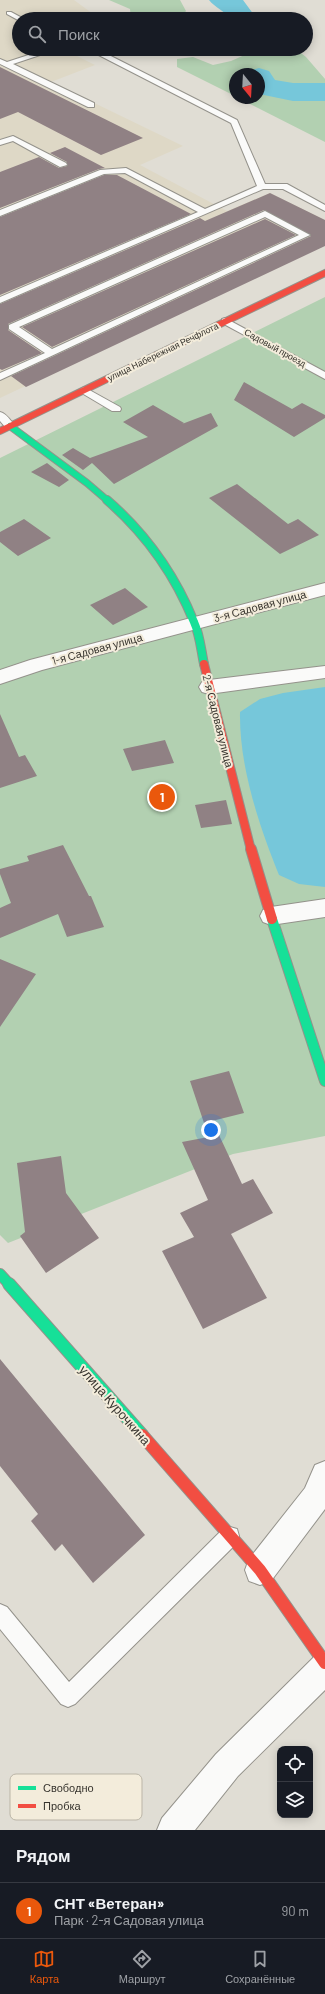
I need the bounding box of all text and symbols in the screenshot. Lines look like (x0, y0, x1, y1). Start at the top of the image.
search box (12, 12, 313, 56)
icon: search (26, 23, 48, 45)
text: Поиск (58, 25, 100, 43)
north arrow (229, 68, 265, 104)
street label: улица Набережная Речфлота (106, 320, 220, 383)
street label: Садовый проезд (242, 326, 309, 369)
street label: 3-я Садовая улица (212, 587, 308, 624)
street label: 1-я Садовая улица (50, 630, 144, 667)
street label: 2-я Садовая улица (201, 673, 237, 770)
pin: 1 (149, 782, 175, 812)
your location (201, 1120, 221, 1140)
street label: улица Курочкина (76, 1362, 155, 1449)
map controls (277, 1746, 313, 1818)
button: locate (277, 1746, 313, 1782)
legend (10, 1774, 142, 1820)
text: Свободно (43, 1781, 94, 1794)
button: layers (277, 1782, 313, 1818)
text: Пробка (43, 1799, 81, 1812)
text: Рядом (16, 1845, 71, 1865)
text: СНТ «Ветеран» (54, 1894, 164, 1912)
text: 1 (27, 1903, 31, 1919)
text: 90 m (282, 1903, 309, 1919)
text: Парк · 2-я Садовая улица (54, 1912, 204, 1928)
tab: Карта (30, 1948, 59, 1985)
tab: Маршрут (119, 1948, 166, 1985)
tab: Сохранённые (225, 1948, 295, 1985)

